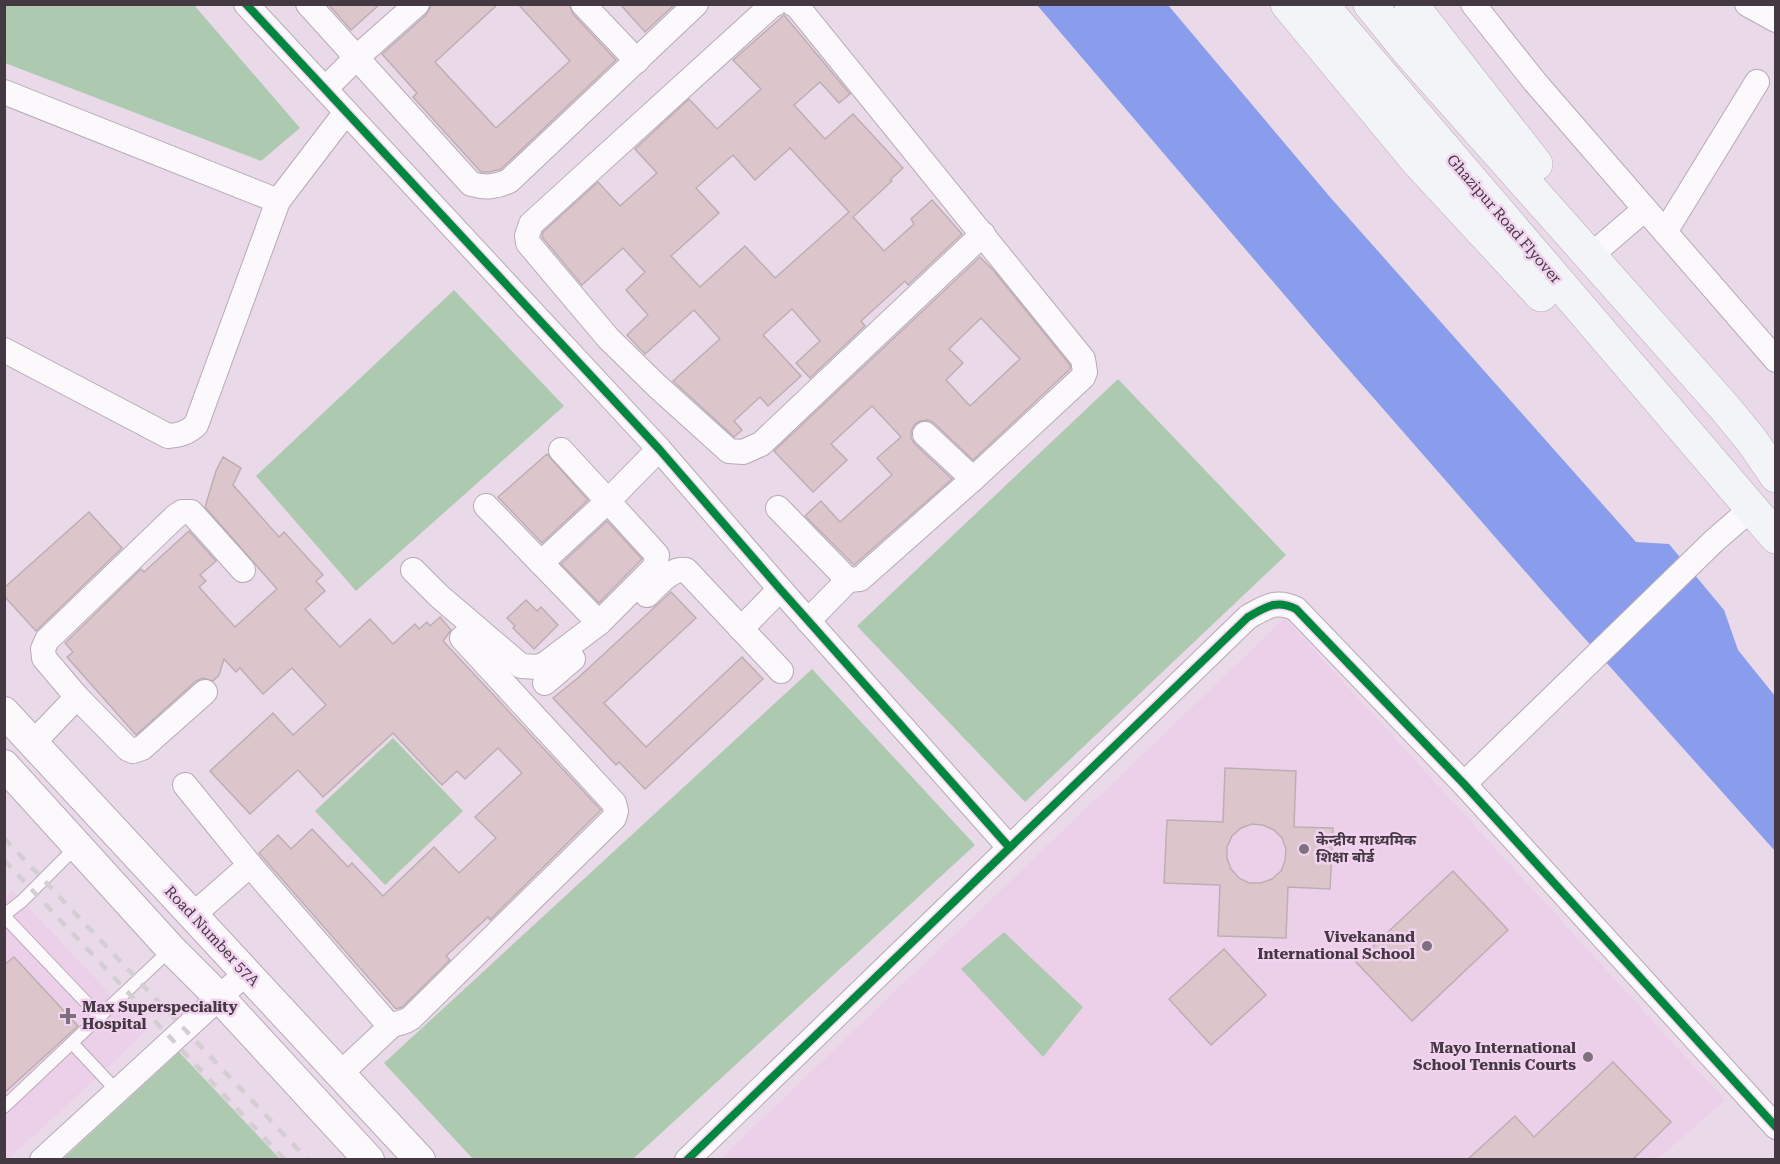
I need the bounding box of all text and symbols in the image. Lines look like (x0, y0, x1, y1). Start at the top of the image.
street label: Ghazipur Road Flyover (1443, 151, 1565, 287)
place label: केन्द्रीय माध्यमिक शिक्षा बोर्ड (1316, 831, 1417, 866)
marker: केन्द्रीय माध्यमिक शिक्षा बोर्ड (1297, 842, 1311, 856)
street label: Road Number 57A (161, 882, 263, 990)
place label: Vivekanand International School (1258, 928, 1415, 963)
marker: Vivekanand International School (1420, 939, 1434, 953)
place label: Max Superspeciality Hospital (82, 998, 238, 1033)
marker: Max Superspeciality Hospital (59, 1007, 77, 1025)
place label: Mayo International School Tennis Courts (1413, 1039, 1576, 1074)
marker: Mayo International School Tennis Courts (1581, 1050, 1595, 1064)

